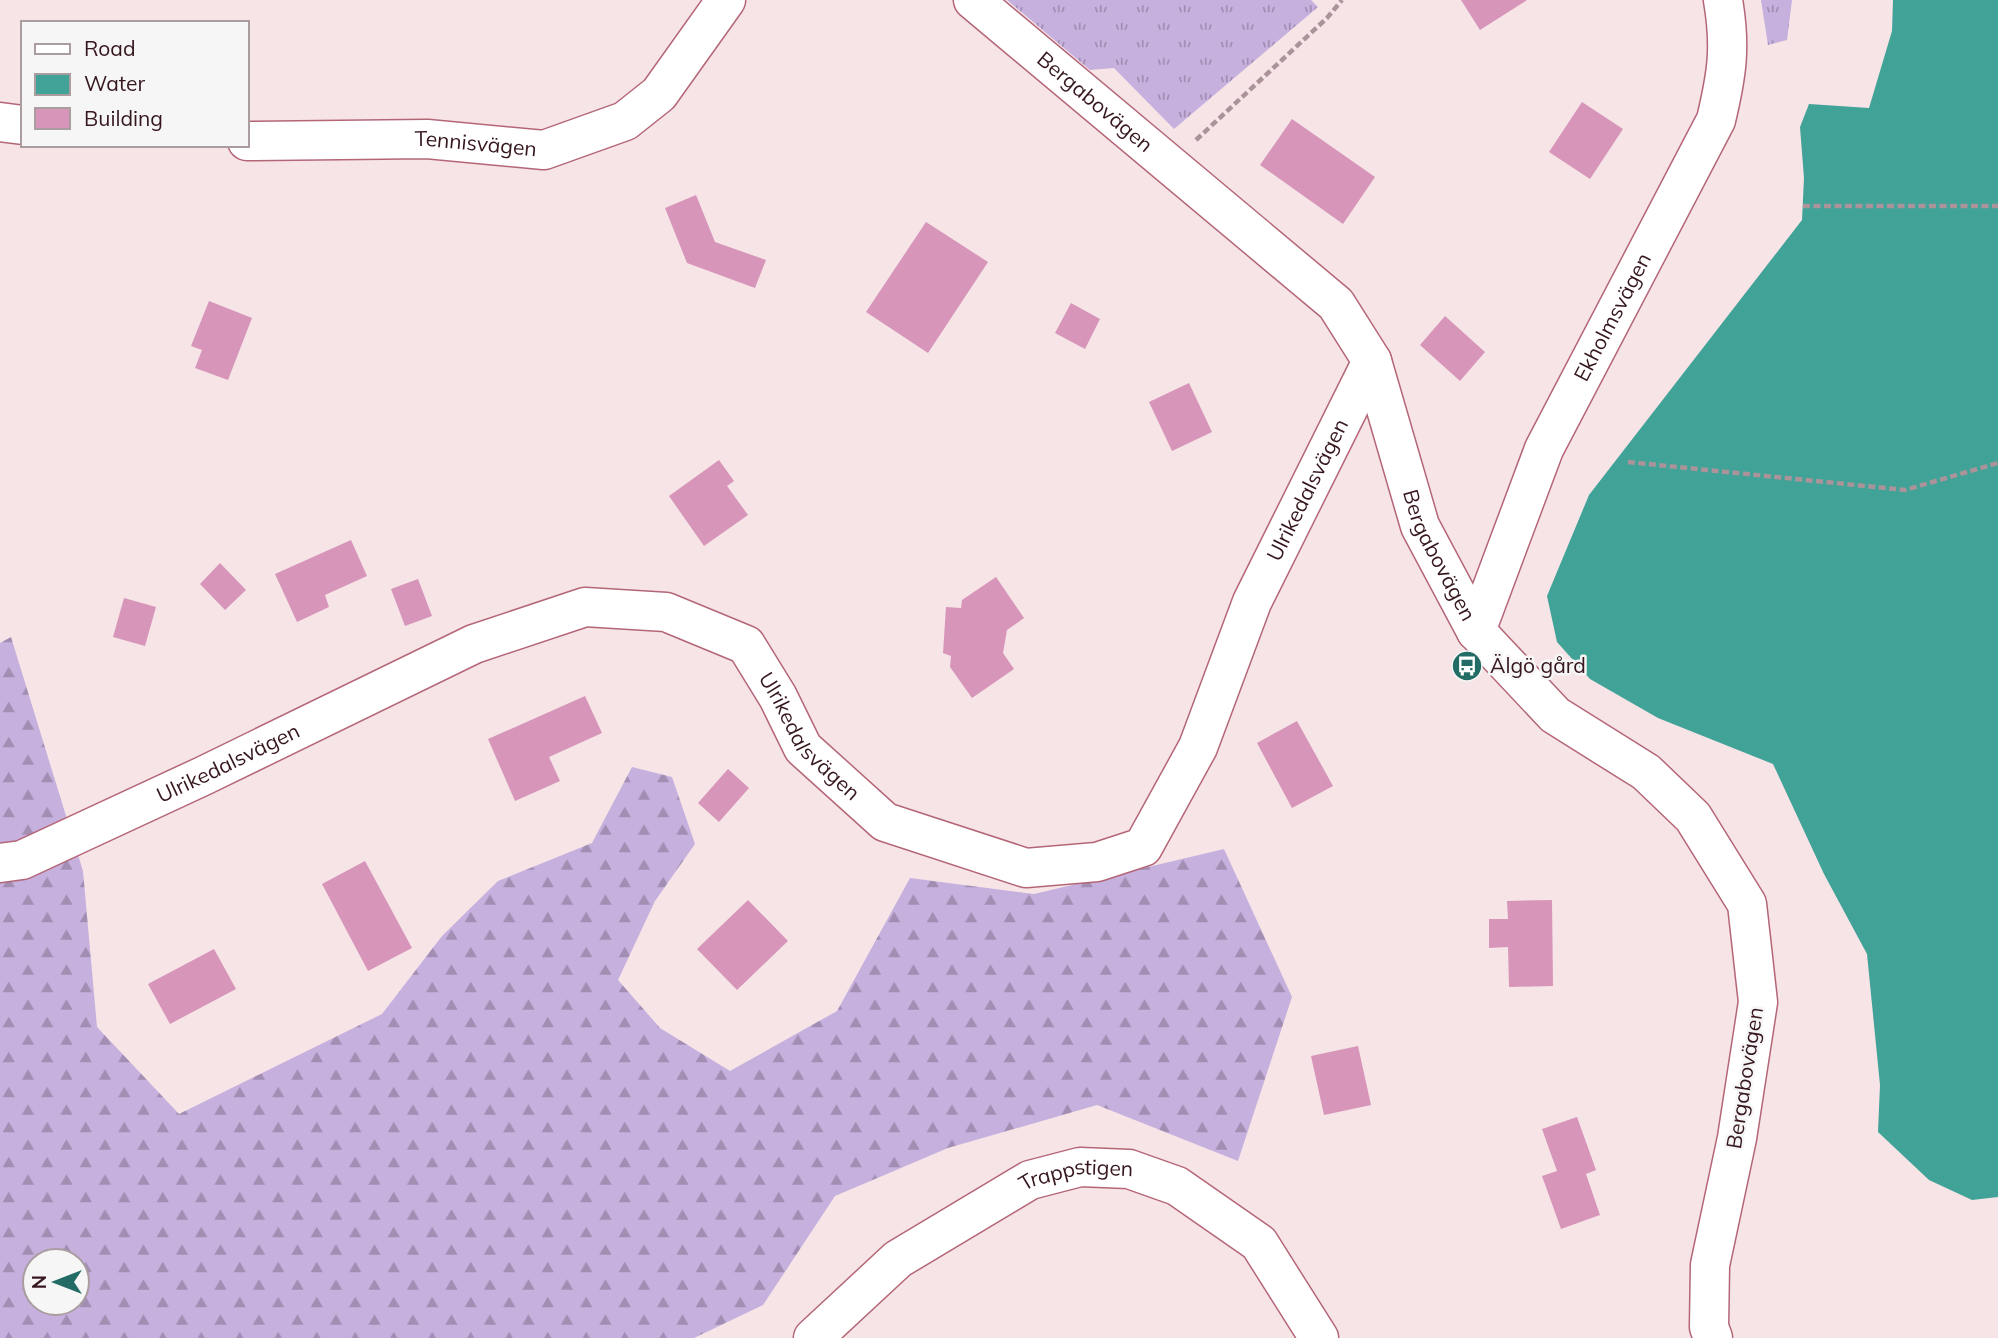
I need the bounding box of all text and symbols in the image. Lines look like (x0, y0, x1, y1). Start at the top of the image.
legend (21, 21, 248, 147)
text: Road (84, 35, 135, 61)
street label: Bergabovägen (1032, 45, 1159, 157)
text: Water (84, 70, 145, 96)
text: Building (84, 105, 163, 131)
street label: Tennisvägen (415, 125, 538, 161)
street label: Ekholmsvägen (1568, 248, 1656, 385)
street label: Ulrikedalsvägen (1261, 414, 1353, 565)
street label: Bergabovägen (1398, 486, 1482, 625)
bus stop icon: Älgö gård (1450, 649, 1484, 683)
place label: Älgö gård (1490, 652, 1586, 678)
street label: Ulrikedalsvägen (754, 667, 866, 805)
street label: Ulrikedalsvägen (152, 717, 304, 808)
street label: Bergabovägen (1720, 1005, 1768, 1151)
street label: Trappstigen (1014, 1152, 1134, 1196)
north arrow (21, 1247, 91, 1317)
text: N (27, 1275, 51, 1289)

